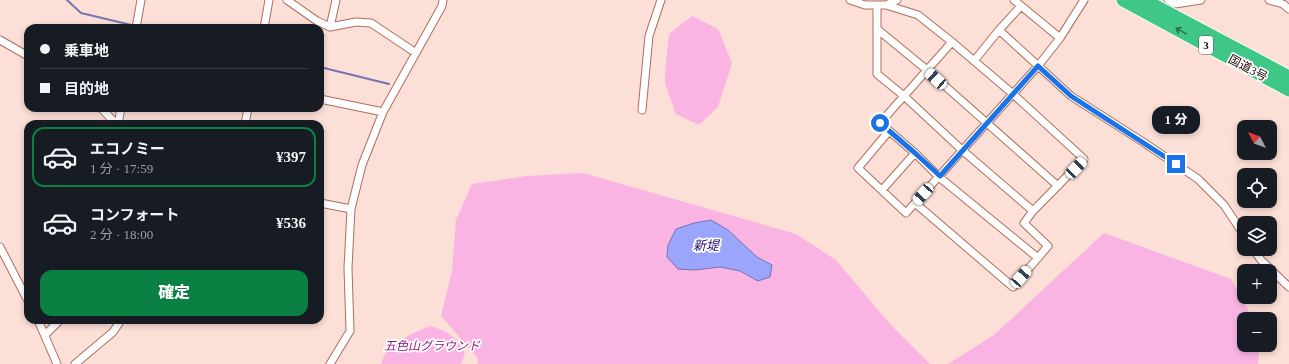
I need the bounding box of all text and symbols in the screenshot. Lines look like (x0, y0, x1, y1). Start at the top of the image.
one-way arrow (1175, 27, 1187, 35)
road number: 3 (1199, 36, 1213, 54)
text: 乗車地 (64, 43, 109, 59)
street label: 国道3号 (1226, 52, 1270, 84)
car (923, 67, 949, 91)
text: 目的地 (64, 81, 109, 97)
callout: 1 分 (1152, 106, 1200, 134)
text: 1 分 (1165, 112, 1187, 127)
route start (871, 114, 889, 132)
north arrow (1237, 120, 1277, 160)
map controls (1237, 120, 1277, 352)
icon: car (42, 139, 78, 175)
text: エコノミー (90, 141, 165, 157)
text: ¥397 (276, 149, 306, 165)
car (1063, 155, 1089, 181)
route end (1167, 155, 1185, 173)
text: 1 分 · 17:59 (90, 161, 153, 176)
button: locate (1237, 168, 1277, 208)
car (911, 181, 935, 207)
icon: car (42, 205, 78, 241)
text: コンフォート (90, 207, 180, 223)
text: ¥536 (276, 215, 306, 231)
button: layers (1237, 216, 1277, 256)
text: 2 分 · 18:00 (90, 227, 153, 242)
water label: 新堤 (693, 238, 721, 253)
car (1009, 264, 1033, 290)
button: + (1237, 264, 1277, 304)
button: 確定 (40, 270, 308, 316)
button: − (1237, 312, 1277, 352)
park label: 五色山グラウンド (384, 339, 481, 353)

